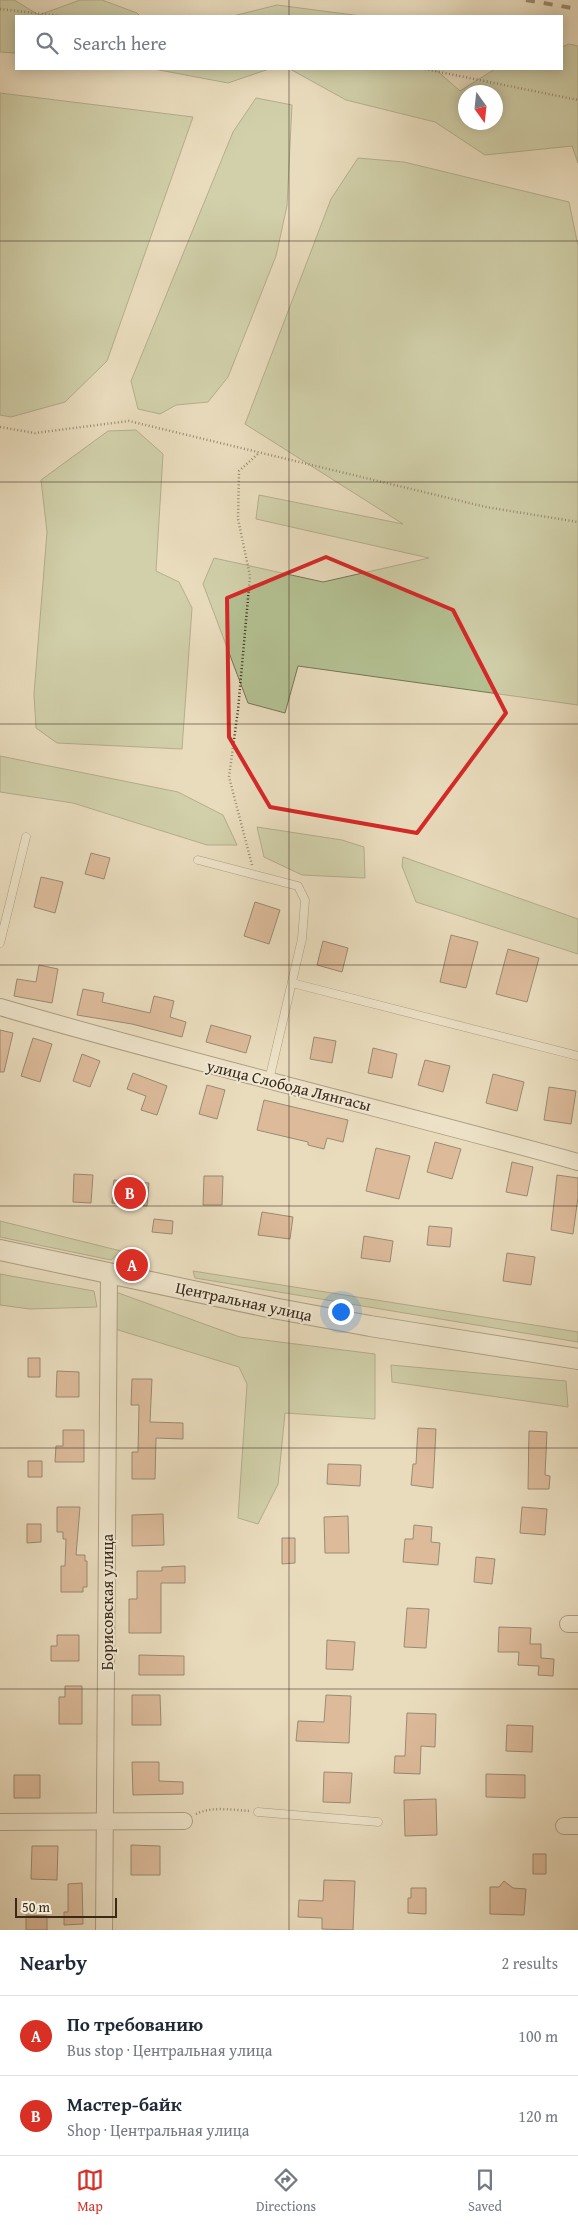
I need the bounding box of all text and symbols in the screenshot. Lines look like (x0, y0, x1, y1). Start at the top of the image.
search box (15, 15, 563, 70)
icon: search (33, 29, 61, 57)
text: Search here (73, 29, 167, 57)
north arrow (458, 85, 503, 130)
street label: улица Слобода Лянгасы (203, 1053, 374, 1117)
pin: B (114, 1174, 146, 1212)
pin: A (116, 1246, 148, 1284)
street label: Центральная улица (173, 1275, 315, 1327)
your location (328, 1299, 354, 1325)
street label: Борисовская улица (95, 1533, 119, 1670)
scale bar (15, 1895, 118, 1918)
text: 50 m (22, 1897, 50, 1917)
text: Nearby (20, 1947, 87, 1978)
text: 2 results (501, 1951, 558, 1975)
text: По требованию (67, 2010, 203, 2038)
text: A (31, 2024, 41, 2048)
text: 100 m (518, 2024, 558, 2048)
text: Bus stop · Центральная улица (67, 2038, 272, 2062)
text: Мастер-байк (67, 2090, 182, 2118)
text: B (31, 2104, 41, 2128)
text: 120 m (518, 2104, 558, 2128)
text: Shop · Центральная улица (67, 2118, 249, 2142)
tab: Map (76, 2166, 104, 2216)
tab: Directions (256, 2166, 316, 2216)
tab: Saved (468, 2166, 502, 2216)

